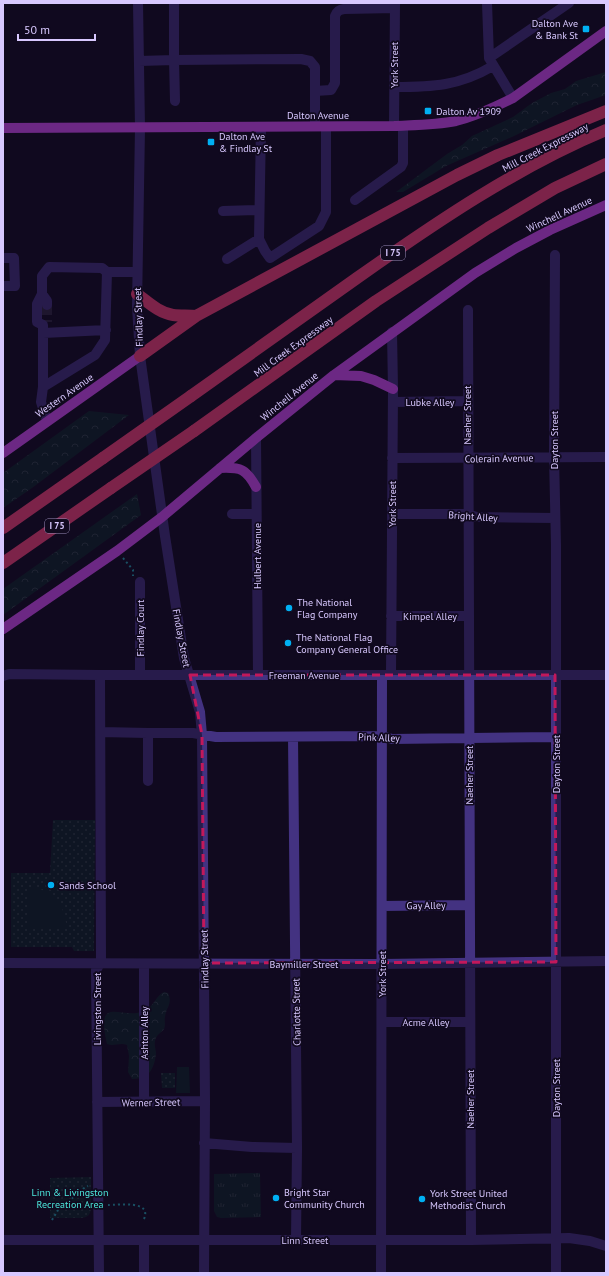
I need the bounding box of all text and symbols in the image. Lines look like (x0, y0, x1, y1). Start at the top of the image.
scale bar (18, 16, 95, 42)
place label: Dalton Ave & Bank St (532, 17, 579, 42)
text: 50 m (24, 22, 50, 37)
marker: Dalton Ave & Bank St (581, 24, 591, 34)
street label: York Street (388, 41, 401, 88)
place label: Dalton Av 1909 (436, 105, 501, 118)
marker: Dalton Av 1909 (423, 106, 433, 116)
street label: Dalton Avenue (287, 109, 349, 122)
street label: Mill Creek Expressway (500, 120, 591, 175)
place label: Dalton Ave & Findlay St (219, 130, 273, 155)
marker: Dalton Ave & Findlay St (206, 137, 216, 147)
street label: Winchell Avenue (524, 194, 594, 235)
road number: I 75 (381, 246, 405, 260)
street label: Findlay Street (131, 287, 146, 347)
street label: Mill Creek Expressway (251, 313, 336, 380)
street label: Winchell Avenue (258, 369, 321, 424)
street label: Western Avenue (33, 371, 96, 420)
street label: Naeher Street (461, 385, 474, 444)
street label: Lubke Alley (405, 396, 455, 409)
street label: Dayton Street (548, 410, 561, 469)
street label: Colerain Avenue (464, 451, 534, 466)
street label: York Street (386, 480, 399, 527)
street label: Bright Alley (448, 508, 499, 525)
road number: I 75 (45, 519, 69, 533)
street label: Hulbert Avenue (251, 523, 264, 589)
place label: The National Flag Company (297, 596, 358, 621)
street label: Findlay Court (134, 599, 147, 656)
marker: The National Flag Company (284, 603, 294, 613)
street label: Findlay Street (169, 608, 194, 669)
street label: Kimpel Alley (403, 610, 457, 623)
place label: The National Flag Company General Office (296, 631, 398, 656)
marker: The National Flag Company General Office (283, 638, 293, 648)
street label: Freeman Avenue (269, 669, 339, 682)
street label: Pink Alley (358, 730, 400, 745)
street label: Dayton Street (550, 734, 563, 793)
street label: Naeher Street (463, 745, 476, 804)
place label: Sands School (59, 879, 116, 892)
marker: Sands School (46, 880, 56, 890)
street label: Gay Alley (406, 899, 446, 912)
street label: Findlay Street (197, 929, 212, 989)
street label: York Street (376, 950, 389, 997)
street label: Baymiller Street (270, 958, 339, 971)
street label: Livingston Street (91, 972, 104, 1045)
street label: Charlotte Street (289, 977, 304, 1046)
street label: Ashton Alley (138, 1006, 151, 1060)
street label: Acme Alley (403, 1016, 450, 1029)
street label: Dayton Street (550, 1058, 563, 1117)
street label: Naeher Street (464, 1069, 477, 1128)
street label: Werner Street (122, 1095, 181, 1110)
park label: Linn & Livingston Recreation Area (32, 1186, 108, 1211)
place label: Bright Star Community Church (284, 1186, 365, 1211)
place label: York Street United Methodist Church (430, 1187, 507, 1212)
marker: Bright Star Community Church (271, 1193, 281, 1203)
marker: York Street United Methodist Church (417, 1194, 427, 1204)
street label: Linn Street (282, 1234, 329, 1247)

